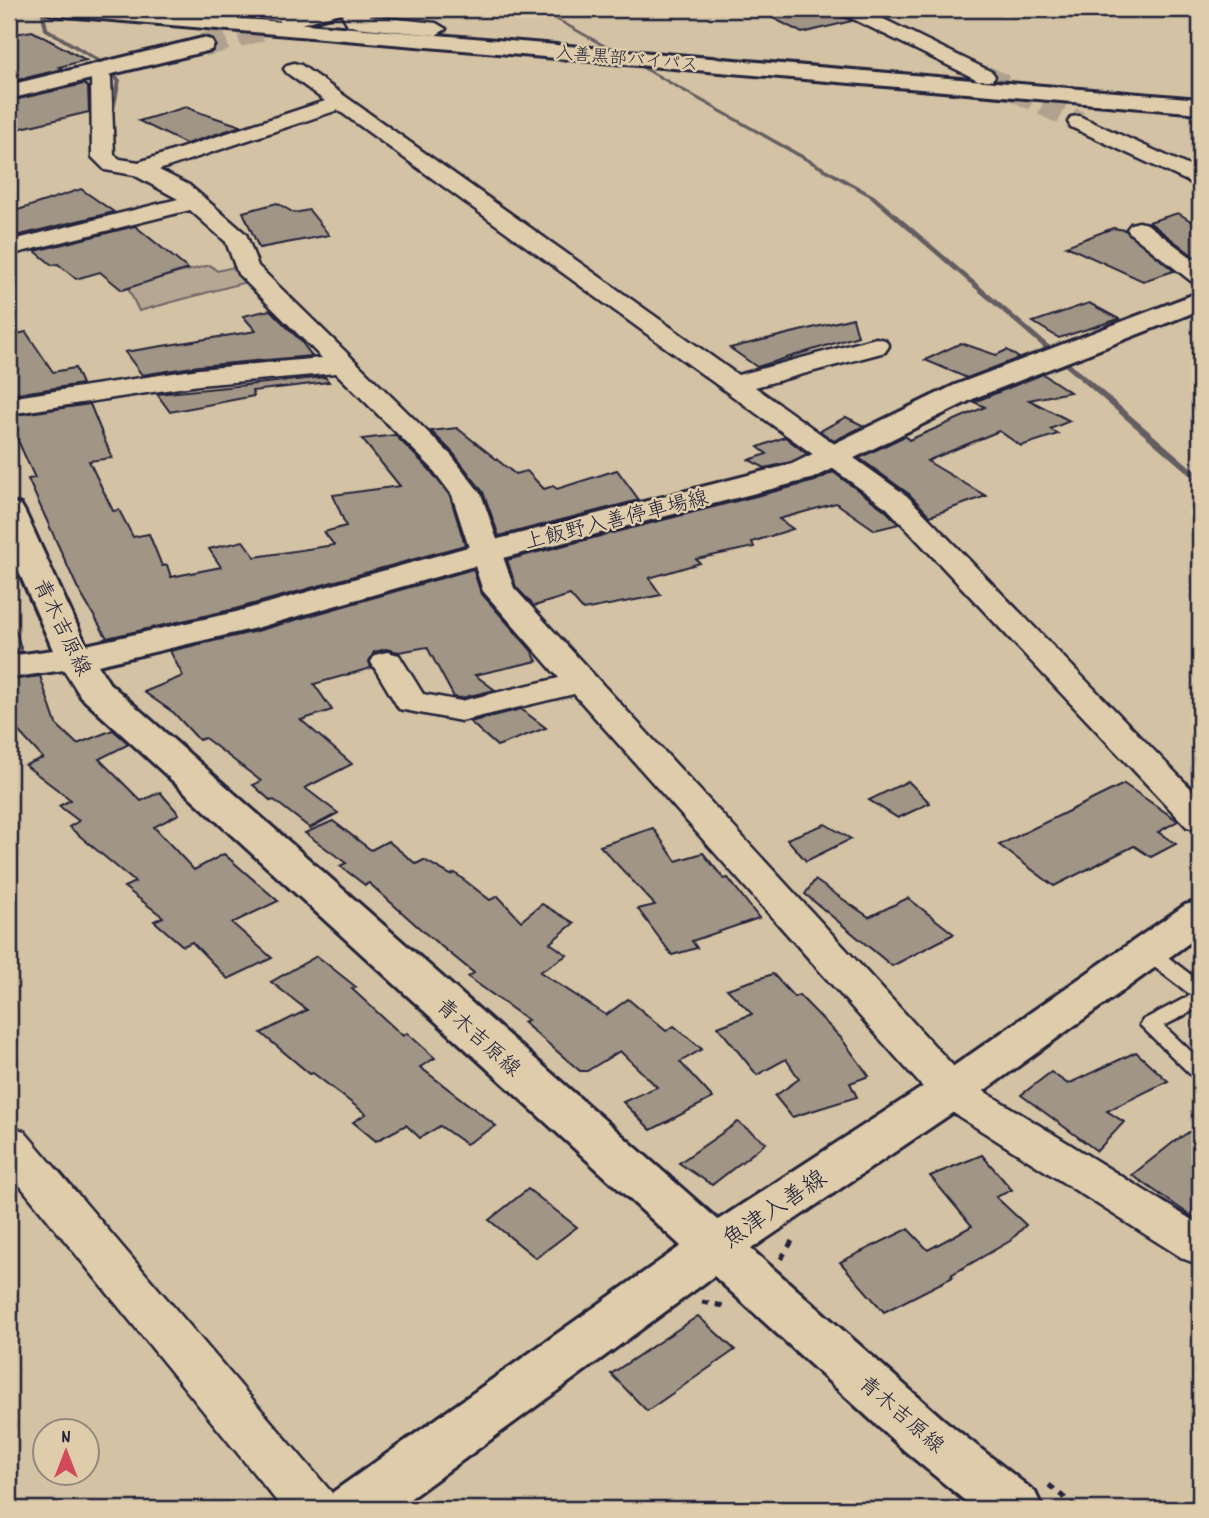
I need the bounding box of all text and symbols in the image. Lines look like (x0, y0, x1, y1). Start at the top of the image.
street label: 入善黒部バイパス (554, 42, 699, 79)
street label: 上飯野入善停車場線 (521, 484, 712, 559)
street label: 青木吉原線 (24, 575, 97, 682)
street label: 青木吉原線 (428, 993, 526, 1086)
street label: 魚津入善線 (716, 1163, 835, 1258)
street label: 青木吉原線 (851, 1371, 949, 1462)
north arrow (32, 1416, 102, 1486)
text: N (61, 1425, 71, 1452)

